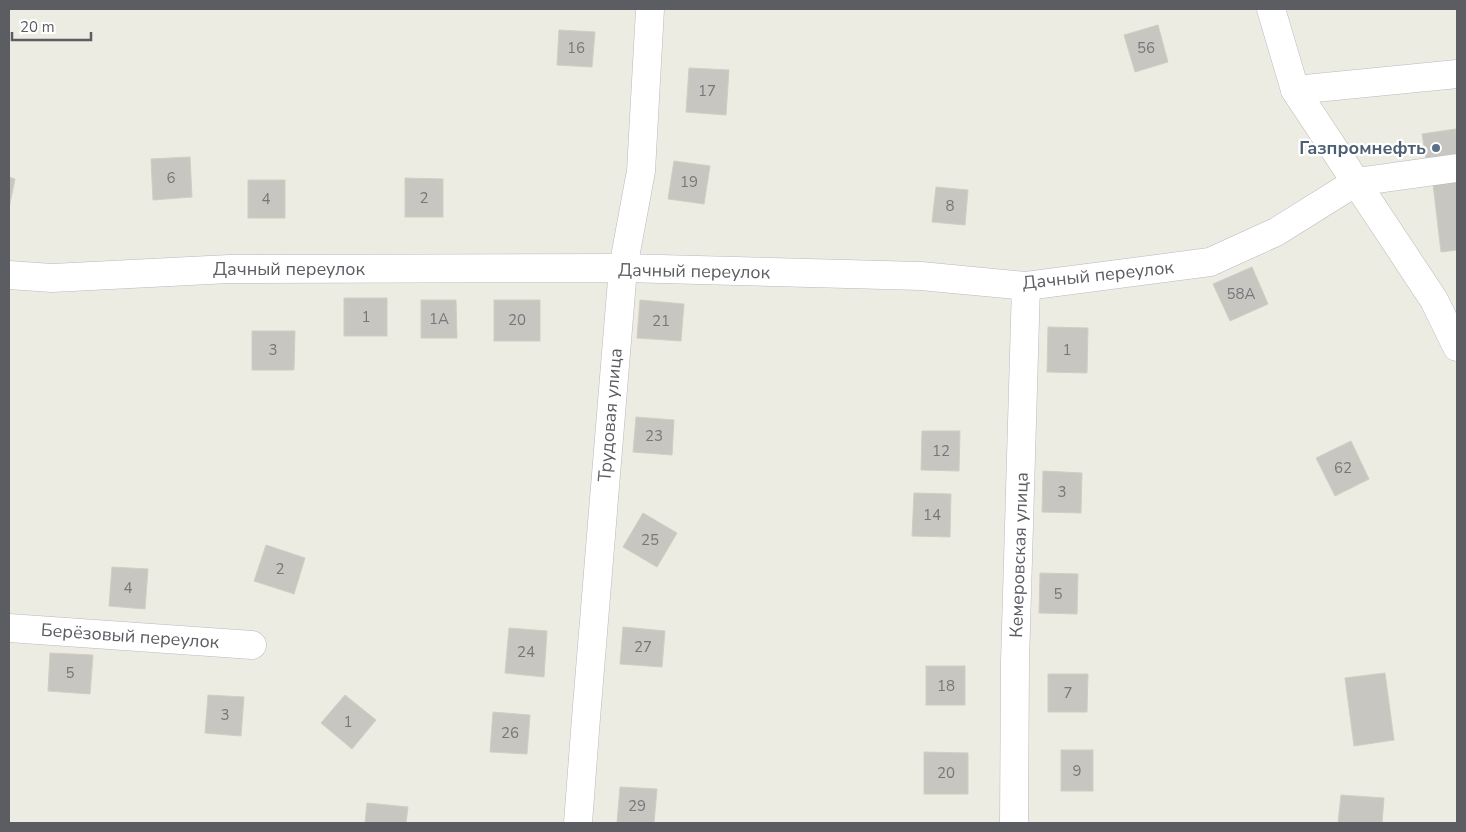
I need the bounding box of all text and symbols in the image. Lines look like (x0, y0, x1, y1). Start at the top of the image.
scale bar (12, 10, 91, 42)
text: 20 m (20, 17, 55, 37)
house number: 16 (567, 38, 585, 58)
house number: 56 (1137, 38, 1155, 58)
house number: 17 (698, 81, 716, 101)
place label: Газпромнефть (1299, 136, 1426, 160)
marker: Газпромнефть (1430, 142, 1442, 154)
house number: 6 (166, 168, 176, 188)
house number: 19 (680, 172, 698, 192)
house number: 2 (419, 188, 429, 208)
house number: 4 (261, 189, 271, 209)
house number: 8 (945, 196, 955, 216)
street label: Дачный переулок (1021, 255, 1175, 295)
street label: Дачный переулок (213, 257, 366, 281)
street label: Дачный переулок (618, 258, 771, 284)
house number: 58А (1227, 284, 1256, 304)
house number: 1 (361, 307, 371, 327)
house number: 1А (429, 309, 449, 329)
house number: 20 (508, 310, 526, 330)
house number: 21 (652, 311, 670, 331)
house number: 3 (268, 340, 278, 360)
house number: 1 (1062, 340, 1072, 360)
street label: Трудовая улица (592, 347, 628, 483)
house number: 23 (645, 426, 663, 446)
house number: 12 (932, 441, 950, 461)
house number: 62 (1334, 458, 1352, 478)
street label: Кемеровская улица (1004, 472, 1034, 638)
house number: 3 (1057, 482, 1067, 502)
house number: 14 (923, 505, 941, 525)
house number: 25 (641, 530, 659, 550)
house number: 2 (275, 559, 285, 579)
house number: 4 (123, 578, 133, 598)
house number: 5 (1053, 584, 1063, 604)
street label: Берёзовый переулок (40, 618, 221, 654)
house number: 27 (634, 637, 652, 657)
house number: 24 (517, 642, 535, 662)
house number: 5 (65, 663, 75, 683)
house number: 18 (937, 676, 955, 696)
house number: 7 (1063, 683, 1073, 703)
house number: 3 (220, 705, 230, 725)
house number: 1 (343, 712, 353, 732)
house number: 26 (501, 723, 519, 743)
house number: 9 (1072, 761, 1082, 781)
house number: 20 (937, 763, 955, 783)
house number: 29 (628, 796, 646, 816)

